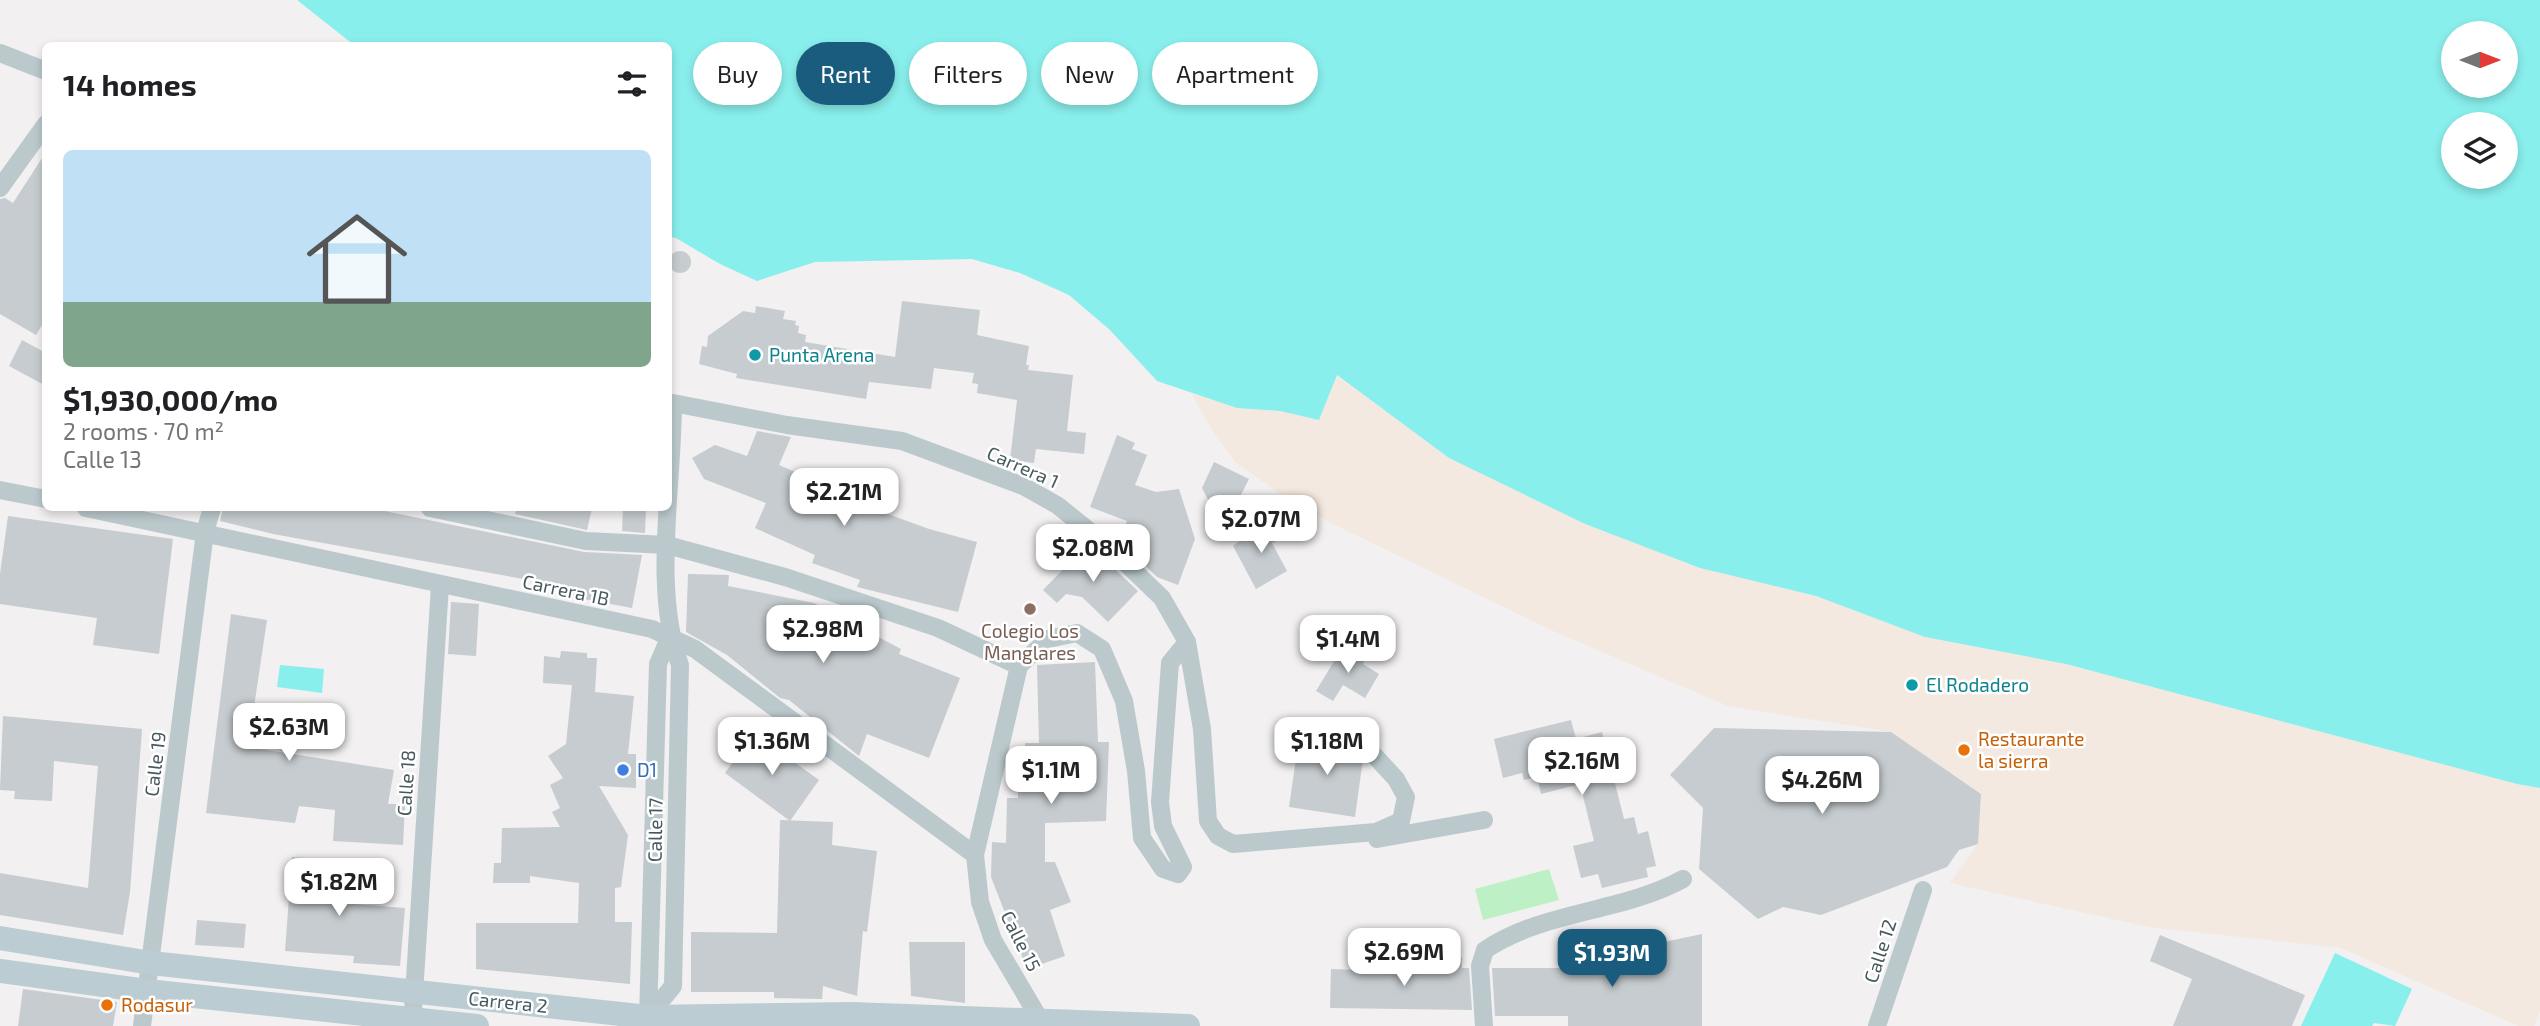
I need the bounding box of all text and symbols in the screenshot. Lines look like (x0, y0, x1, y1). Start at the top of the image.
north arrow (2441, 21, 2518, 98)
map controls (2441, 21, 2518, 189)
chip: Buy (693, 42, 782, 105)
chip: Rent (796, 42, 895, 105)
chip: Filters (909, 42, 1027, 105)
chip: New (1041, 42, 1138, 105)
chip: Apartment (1152, 42, 1318, 105)
icon: filters (613, 65, 651, 103)
text: 14 homes (63, 66, 197, 102)
button: layers (2441, 112, 2518, 189)
icon: home (294, 196, 420, 322)
place label: Punta Arena (769, 343, 874, 366)
marker: Punta Arena (747, 347, 763, 363)
text: $1,930,000/mo (63, 381, 278, 417)
text: 2 rooms · 70 m² (63, 417, 224, 445)
street label: Carrera 1 (984, 441, 1063, 493)
text: Calle 13 (63, 445, 142, 473)
pin: $2.21M (787, 468, 901, 528)
text: $2.21M (806, 477, 882, 505)
pin: $2.07M (1204, 496, 1318, 555)
text: $2.07M (1221, 504, 1301, 532)
pin: $2.08M (1036, 524, 1150, 584)
text: $2.08M (1052, 533, 1134, 561)
street label: Carrera 1B (521, 569, 612, 610)
marker: Colegio Los Manglares (1022, 601, 1038, 617)
pin: $2.98M (766, 606, 880, 665)
text: $2.98M (782, 614, 864, 642)
pin: $1.4M (1299, 616, 1397, 675)
place label: Colegio Los Manglares (981, 619, 1079, 664)
text: $1.4M (1316, 624, 1380, 652)
place label: El Rodadero (1926, 673, 2029, 696)
marker: El Rodadero (1904, 677, 1920, 693)
pin: $2.63M (232, 704, 346, 763)
text: $2.63M (249, 712, 329, 740)
pin: $1.36M (715, 718, 829, 777)
pin: $1.18M (1270, 718, 1384, 777)
text: $1.36M (734, 726, 810, 754)
text: $1.18M (1290, 726, 1364, 754)
place label: Restaurante la sierra (1978, 727, 2085, 772)
street label: Calle 19 (139, 730, 170, 798)
pin: $2.16M (1525, 738, 1639, 797)
marker: Restaurante la sierra (1956, 742, 1972, 758)
pin: $1.1M (1002, 746, 1100, 806)
text: $2.16M (1544, 746, 1620, 774)
street label: Calle 18 (392, 749, 419, 817)
text: $1.1M (1022, 755, 1080, 783)
pin: $4.26M (1765, 756, 1879, 816)
place label: D1 (637, 758, 657, 781)
marker: D1 (615, 762, 631, 778)
text: $4.26M (1781, 765, 1863, 793)
street label: Calle 17 (642, 797, 667, 862)
pin: $1.82M (282, 858, 396, 918)
text: $1.82M (300, 867, 378, 895)
street label: Calle 15 (997, 907, 1046, 975)
street label: Calle 12 (1859, 916, 1901, 985)
pin: $2.69M (1347, 928, 1461, 988)
pin: $1.93M (1555, 930, 1669, 989)
text: $2.69M (1364, 937, 1444, 965)
text: $1.93M (1574, 938, 1650, 966)
street label: Carrera 2 (467, 986, 549, 1017)
place label: Rodasur (121, 993, 193, 1016)
marker: Rodasur (99, 997, 115, 1013)

